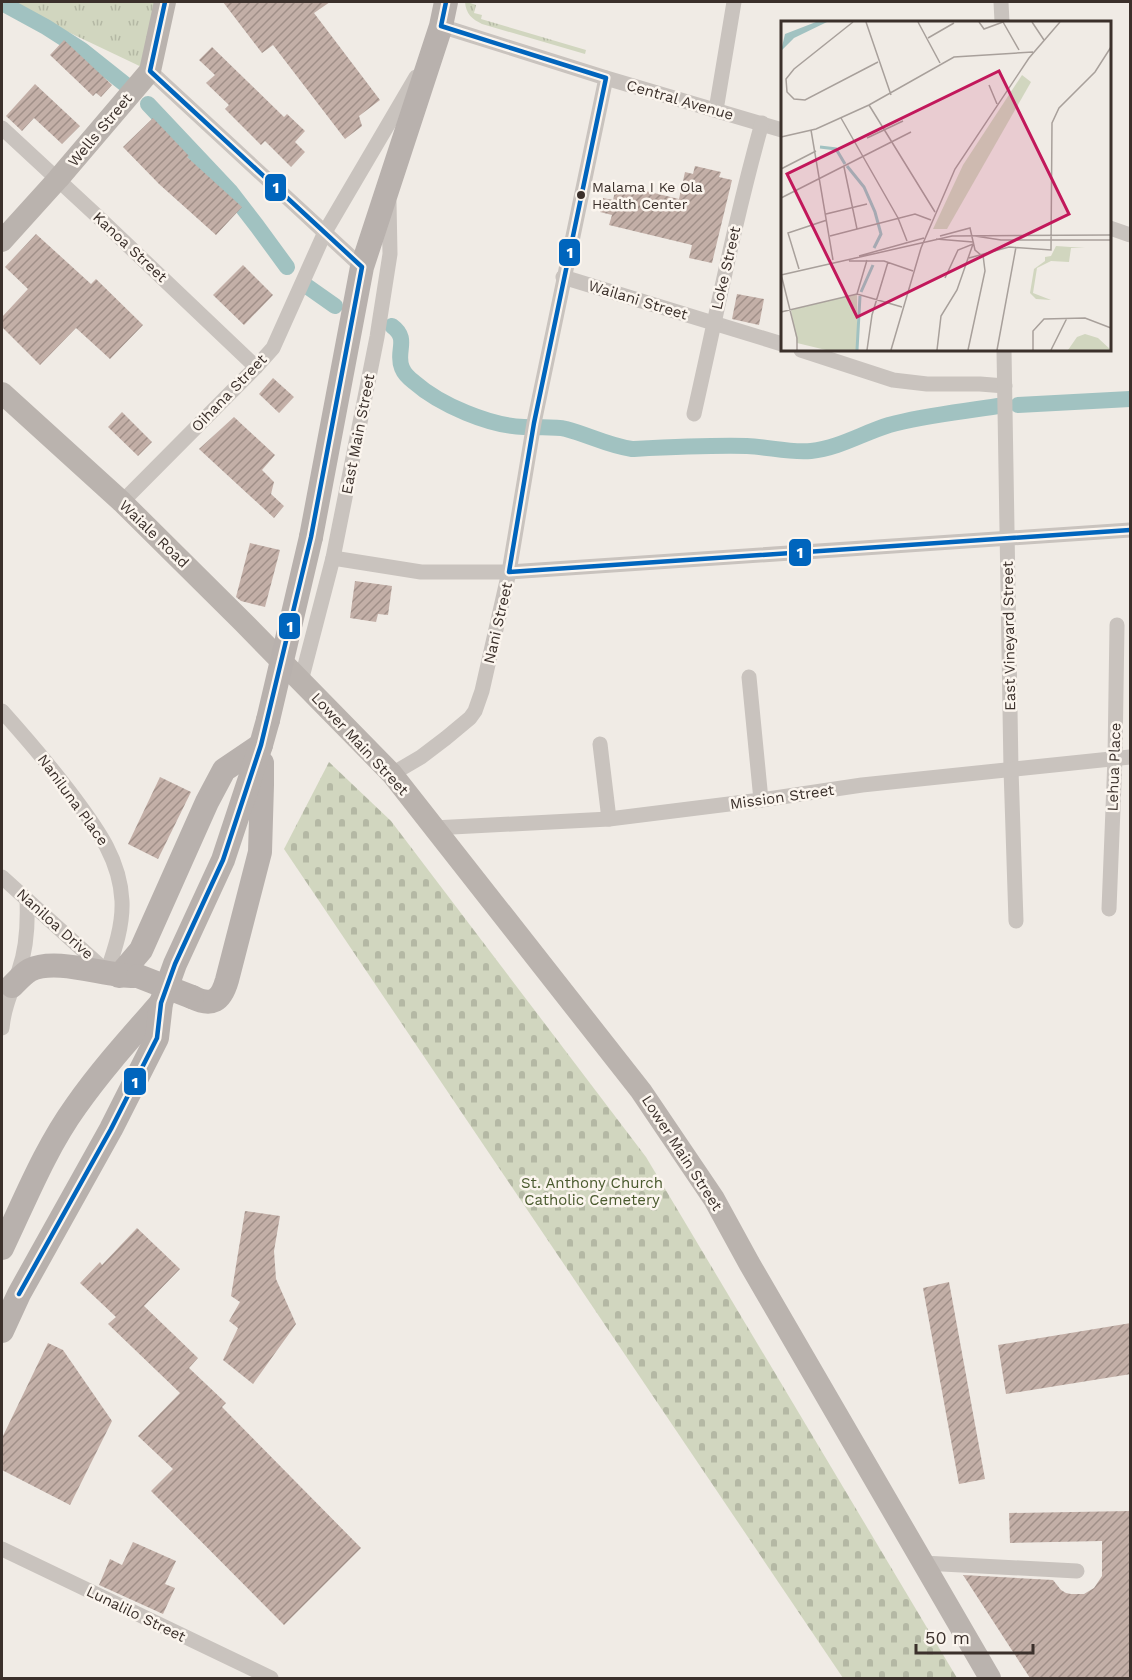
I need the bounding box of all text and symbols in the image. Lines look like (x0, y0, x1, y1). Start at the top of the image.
inset map (781, 21, 1111, 351)
street label: Central Avenue (624, 76, 736, 124)
street label: Wells Street (64, 89, 136, 170)
line badge: 1 (264, 173, 287, 202)
text: 1 (273, 178, 279, 197)
place label: Malama I Ke Ola Health Center (592, 179, 703, 212)
marker: Malama I Ke Ola Health Center (575, 189, 587, 201)
street label: Kanoa Street (89, 208, 171, 286)
street label: Loke Street (708, 224, 744, 311)
line badge: 1 (558, 238, 581, 267)
text: 1 (567, 243, 573, 262)
street label: Wailani Street (586, 276, 691, 324)
street label: Oihana Street (188, 350, 271, 435)
street label: East Main Street (338, 372, 379, 496)
street label: Waiale Road (115, 496, 193, 572)
line badge: 1 (788, 538, 812, 567)
text: 1 (797, 543, 803, 562)
street label: East Vineyard Street (999, 560, 1019, 711)
street label: Nani Street (480, 580, 516, 665)
line badge: 1 (278, 612, 301, 640)
text: 1 (287, 617, 293, 636)
street label: Lower Main Street (308, 689, 413, 800)
street label: Lehua Place (1103, 722, 1125, 812)
street label: Naniluna Place (34, 751, 112, 849)
street label: Mission Street (729, 781, 836, 813)
street label: Naniloa Drive (13, 885, 97, 963)
line badge: 1 (123, 1067, 147, 1096)
text: 1 (132, 1073, 138, 1092)
street label: Lower Main Street (638, 1092, 726, 1215)
park label: St. Anthony Church Catholic Cemetery (521, 1174, 663, 1209)
street label: Lunalilo Street (83, 1582, 189, 1646)
scale bar (916, 1617, 1033, 1655)
text: 50 m (925, 1627, 970, 1648)

